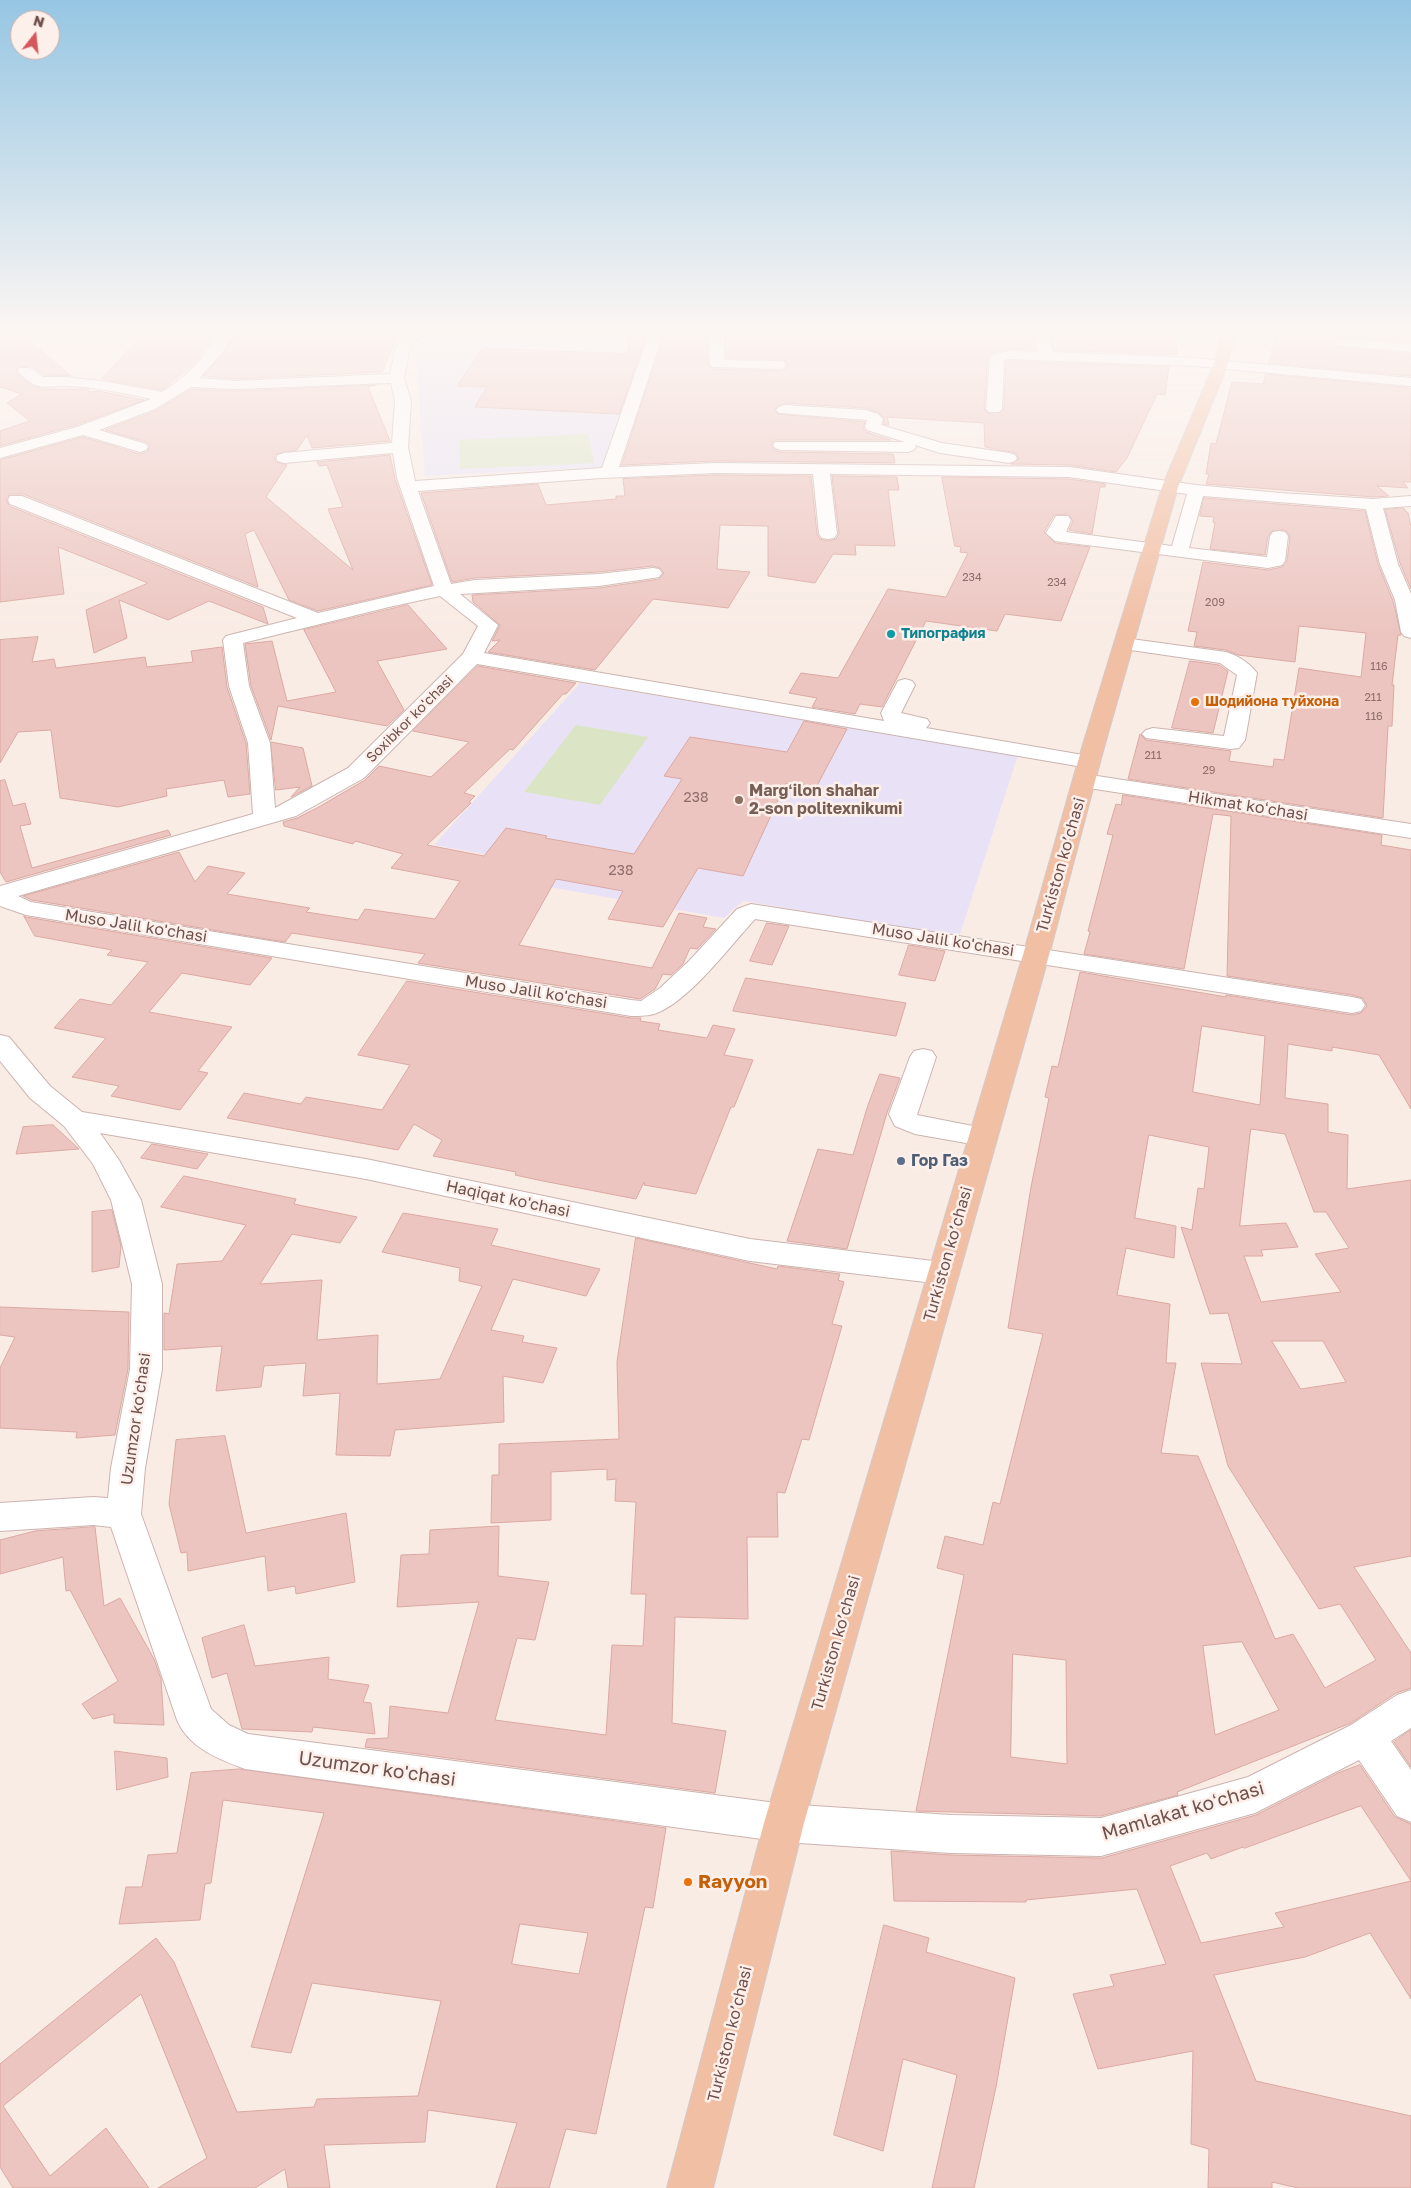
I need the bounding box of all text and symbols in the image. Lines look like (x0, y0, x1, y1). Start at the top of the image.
north arrow (10, 10, 60, 60)
text: N (32, 11, 46, 31)
house number: 234 (962, 571, 982, 585)
house number: 234 (1047, 576, 1067, 590)
house number: 209 (1205, 596, 1225, 610)
place label: Типография (901, 626, 986, 642)
marker: Типография (885, 628, 897, 640)
house number: 116 (1370, 660, 1388, 674)
street label: Soxibkor ko'chasi (363, 672, 457, 766)
house number: 211 (1364, 691, 1382, 705)
place label: Шодийона туйхона (1205, 694, 1339, 710)
marker: Шодийона туйхона (1189, 696, 1201, 708)
house number: 116 (1365, 710, 1383, 724)
house number: 211 (1144, 749, 1162, 763)
house number: 29 (1202, 764, 1216, 778)
place label: Margʻilon shahar 2-son politexnikumi (749, 781, 902, 819)
street label: Hikmat koʻchasi (1187, 787, 1309, 825)
house number: 238 (684, 790, 708, 806)
marker: Margʻilon shahar 2-son politexnikumi (733, 794, 745, 806)
street label: Turkiston ko’chasi (1033, 795, 1089, 935)
house number: 238 (609, 863, 633, 879)
street label: Muso Jalil ko'chasi (63, 905, 209, 947)
street label: Muso Jalil ko'chasi (870, 919, 1016, 961)
street label: Muso Jalil ko'chasi (463, 971, 609, 1013)
place label: Гор Газ (911, 1151, 968, 1171)
marker: Гор Газ (895, 1155, 907, 1167)
street label: Haqiqat ko'chasi (444, 1176, 572, 1222)
street label: Turkiston ko’chasi (920, 1184, 976, 1324)
street label: Uzumzor ko'chasi (117, 1352, 155, 1486)
street label: Turkiston ko’chasi (808, 1573, 864, 1713)
street label: Uzumzor ko'chasi (297, 1747, 457, 1791)
street label: Mamlakat koʻchasi (1099, 1777, 1267, 1845)
place label: Rayyon (698, 1871, 767, 1893)
marker: Rayyon (682, 1876, 694, 1888)
street label: Turkiston ko’chasi (704, 1964, 756, 2104)

